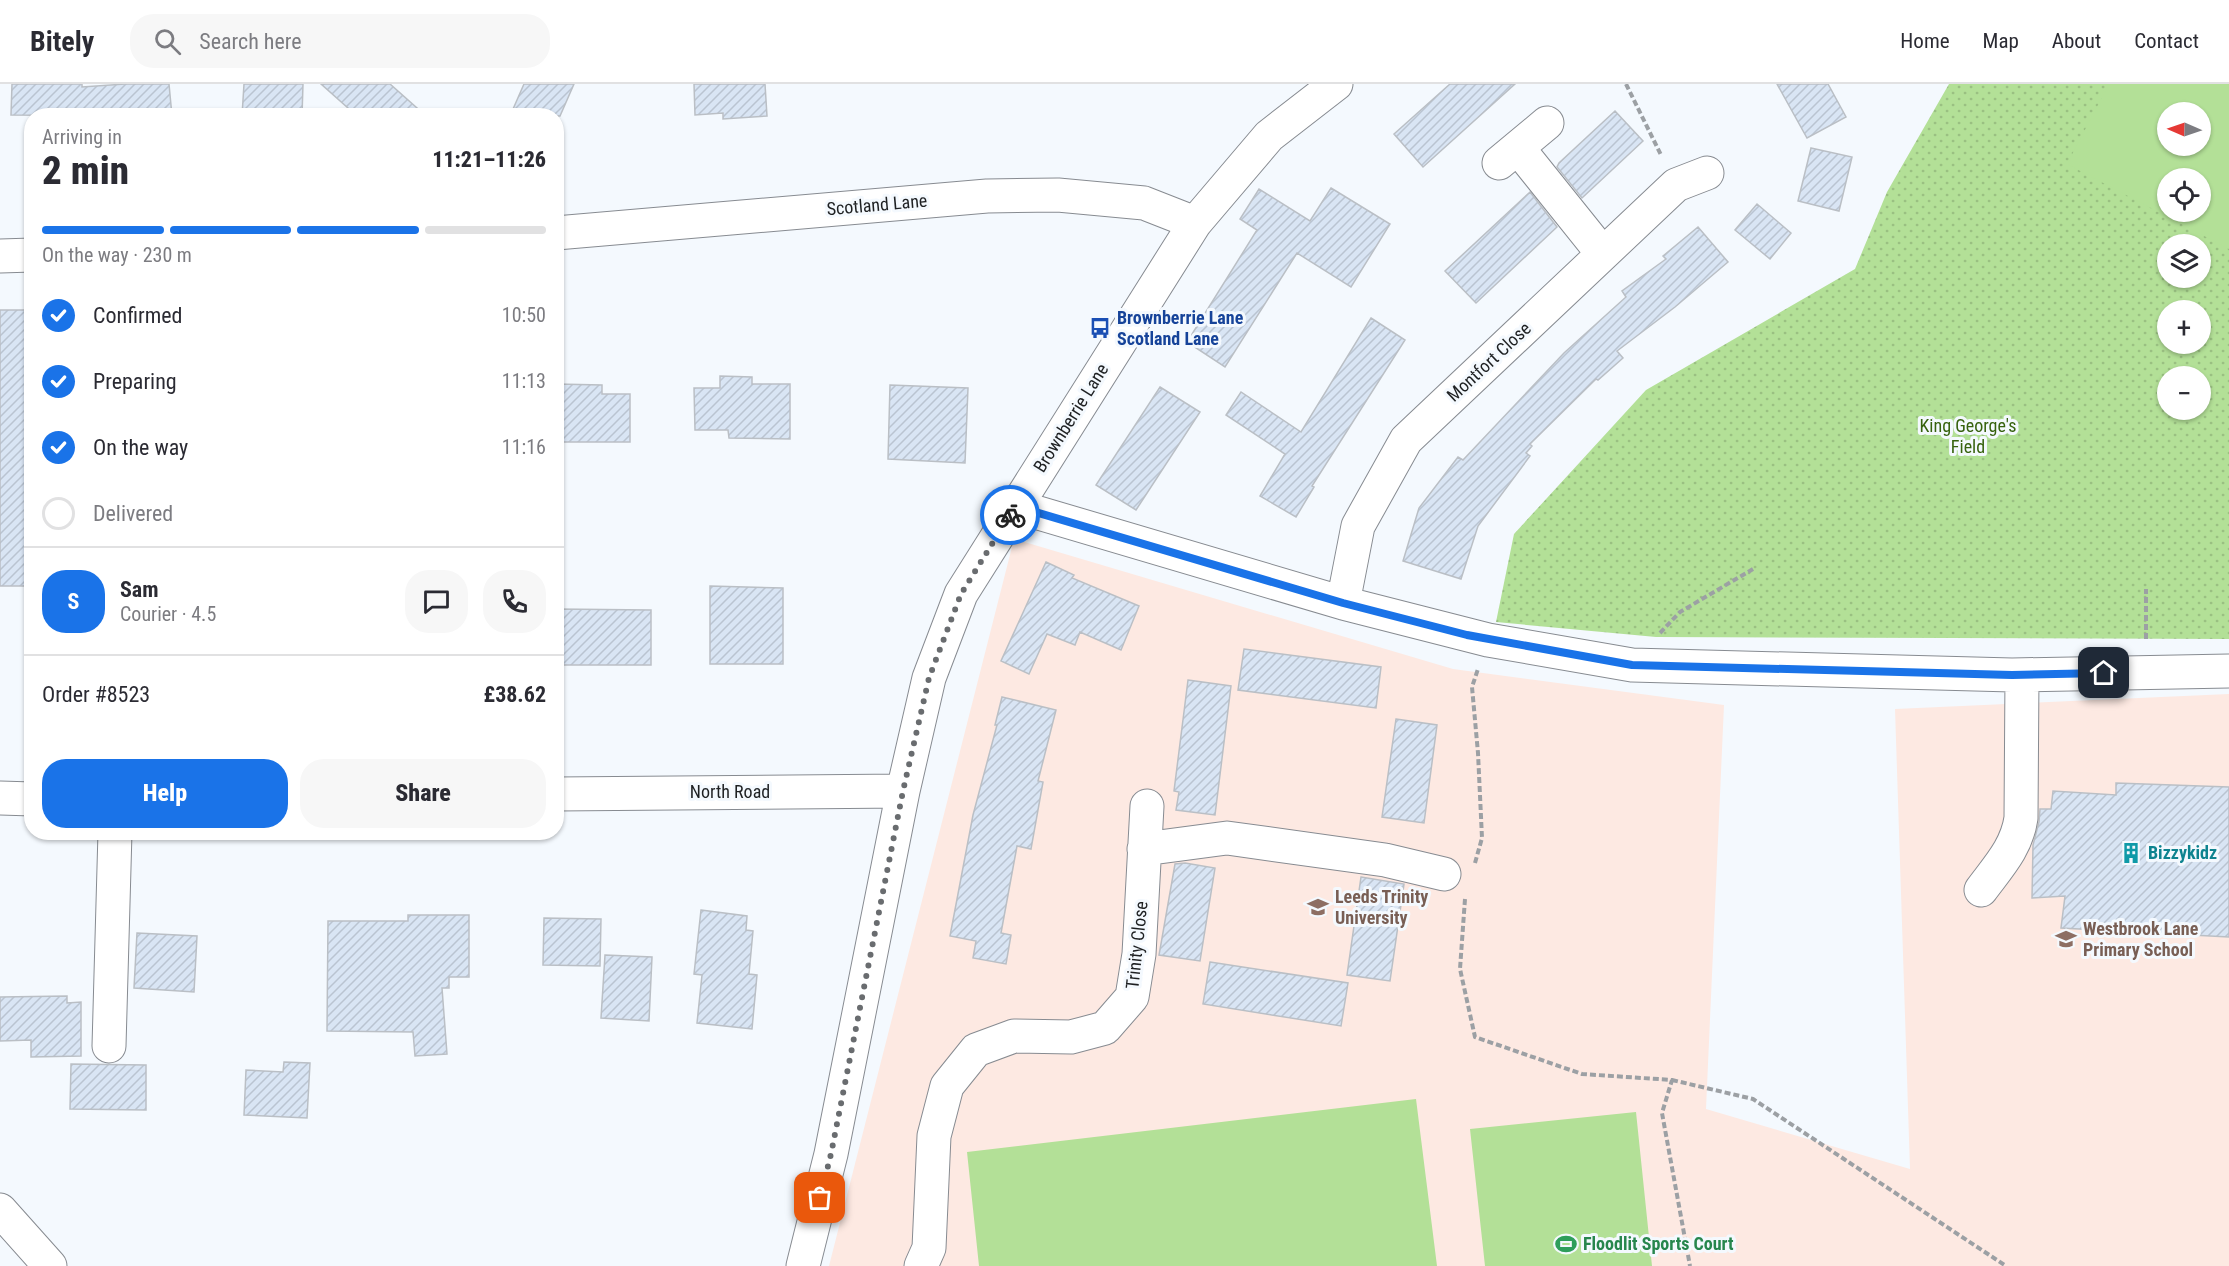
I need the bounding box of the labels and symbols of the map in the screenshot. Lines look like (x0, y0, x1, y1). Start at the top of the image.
north arrow (2157, 102, 2211, 156)
street label: Scotland Lane (826, 190, 928, 219)
place label: Brownberrie Lane Scotland Lane (1117, 307, 1244, 349)
bus stop icon: Brownberrie Lane Scotland Lane (1088, 316, 1112, 340)
street label: Montfort Close (1442, 318, 1535, 406)
street label: Brownberrie Lane (1029, 360, 1112, 476)
park label: King George's Field (1920, 415, 2016, 457)
courier (980, 485, 1040, 545)
pin (2078, 647, 2129, 698)
street label: North Road (690, 781, 770, 802)
building icon: Bizzykidz (2119, 841, 2143, 865)
place label: Bizzykidz (2148, 842, 2217, 863)
place label: Leeds Trinity University (1335, 886, 1428, 928)
school or university icon: Leeds Trinity University (1306, 895, 1330, 919)
street label: Trinity Close (1121, 900, 1152, 990)
place label: Westbrook Lane Primary School (2083, 918, 2199, 960)
school or university icon: Westbrook Lane Primary School (2054, 927, 2078, 951)
pin (794, 1172, 845, 1223)
sports icon: Floodlit Sports Court (1554, 1232, 1578, 1256)
place label: Floodlit Sports Court (1583, 1233, 1734, 1254)

